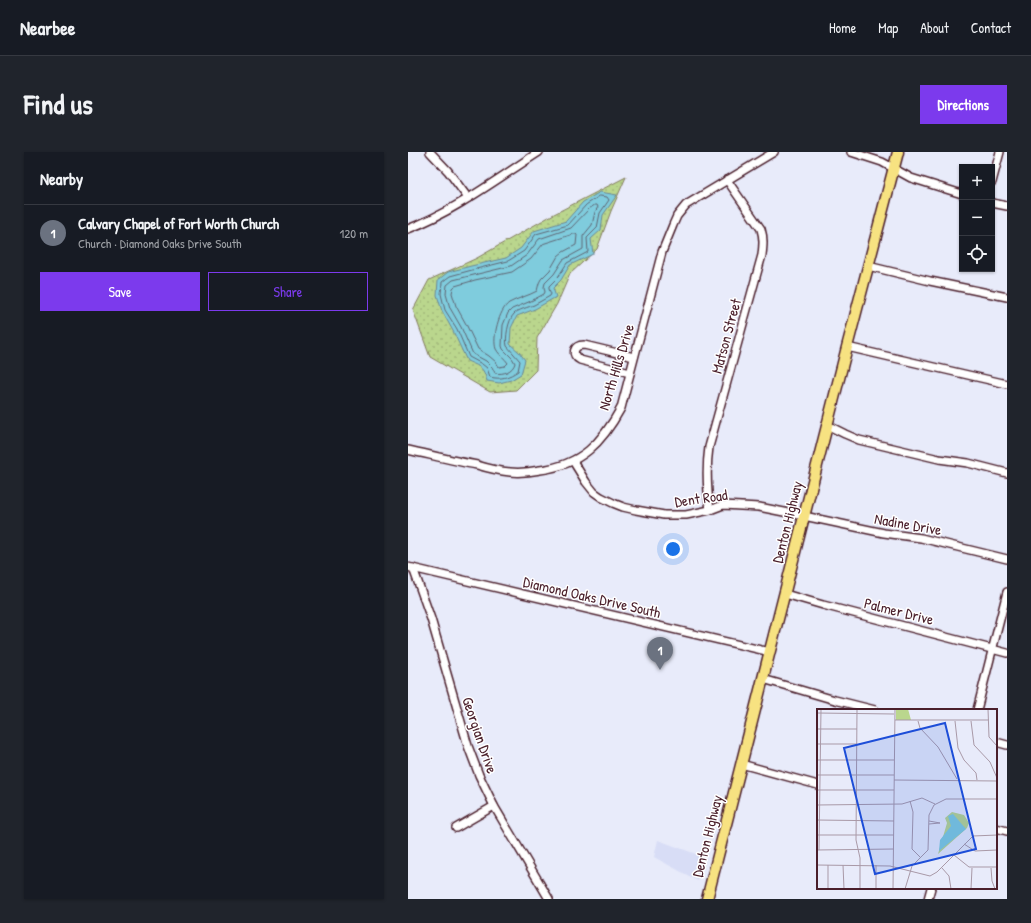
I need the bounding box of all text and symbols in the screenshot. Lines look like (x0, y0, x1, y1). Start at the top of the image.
text: Nearbee (20, 15, 75, 41)
text: Home (829, 18, 856, 37)
text: Map (878, 18, 898, 37)
text: About (920, 18, 949, 37)
text: Contact (971, 18, 1011, 37)
text: Find us (24, 85, 93, 123)
button: Directions (920, 85, 1007, 124)
map controls (959, 164, 995, 272)
button: + (959, 164, 995, 200)
text: Nearby (40, 167, 83, 190)
button: − (959, 200, 995, 236)
text: Calvary Chapel of Fort Worth Church (78, 213, 279, 234)
text: 1 (51, 224, 55, 242)
text: 120 m (340, 224, 368, 242)
text: Church · Diamond Oaks Drive South (78, 234, 242, 252)
button: locate (959, 236, 995, 272)
button: Save (40, 272, 200, 311)
button: Share (208, 272, 368, 311)
street label: Matson Street (706, 295, 746, 376)
street label: North Hills Drive (593, 321, 639, 413)
street label: Denton Highway (767, 479, 807, 565)
street label: Dent Road (673, 484, 729, 512)
street label: Nadine Drive (873, 508, 943, 540)
your location (663, 539, 683, 559)
street label: Diamond Oaks Drive South (521, 571, 663, 623)
street label: Palmer Drive (862, 592, 936, 630)
pin: 1 (647, 637, 673, 670)
street label: Georgian Drive (457, 694, 503, 776)
inset map (817, 709, 997, 889)
street label: Denton Highway (687, 793, 727, 879)

